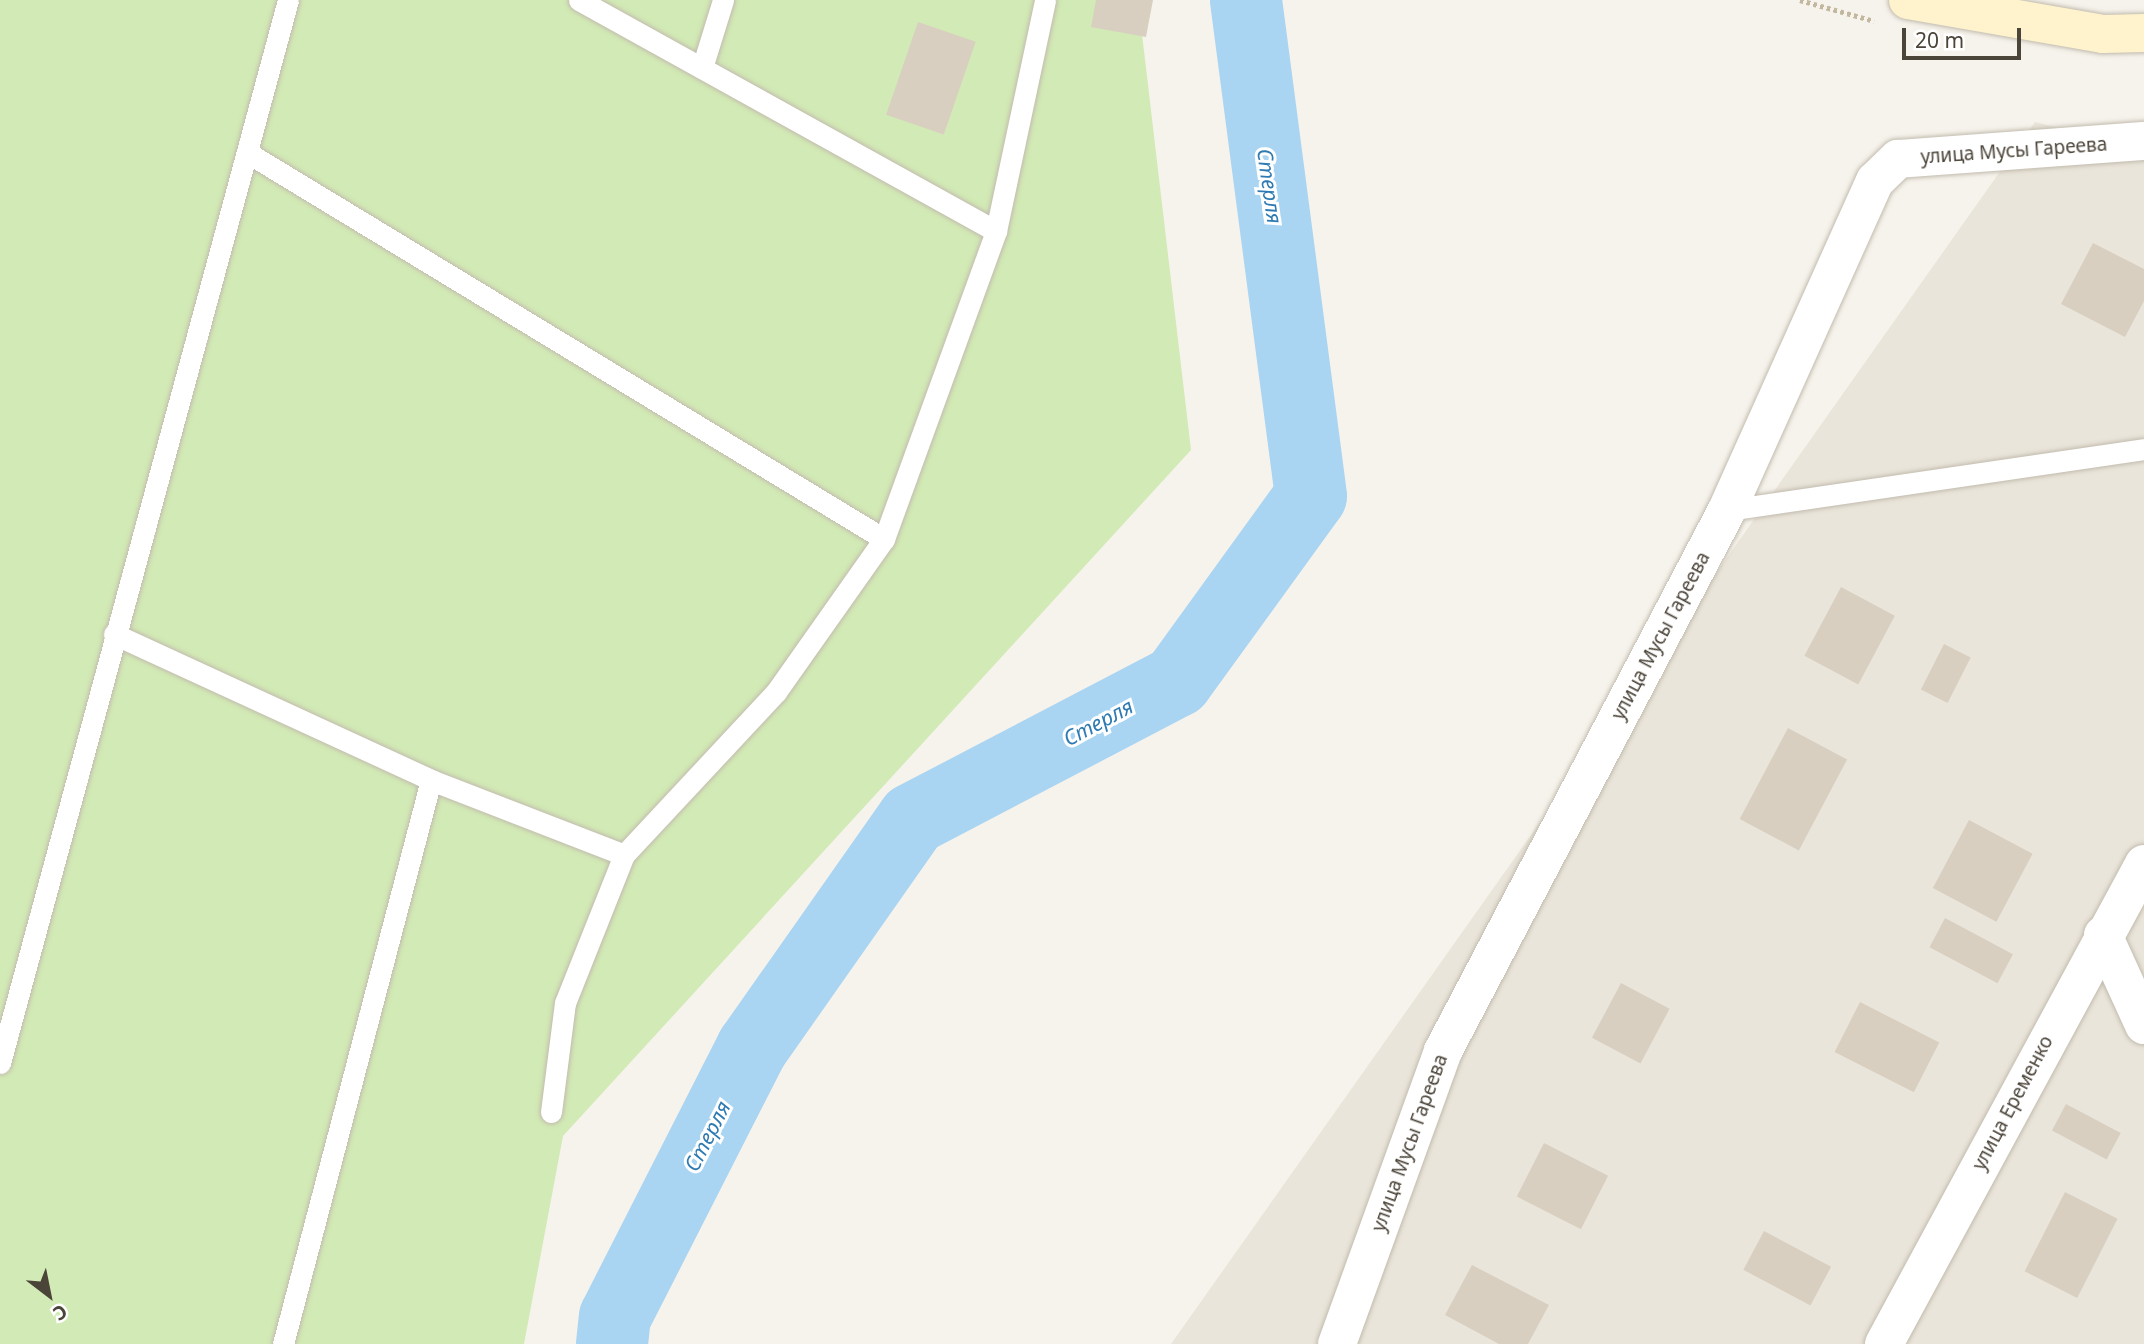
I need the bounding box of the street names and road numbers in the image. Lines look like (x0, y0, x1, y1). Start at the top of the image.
street label: улица Мусы Гареева (1920, 133, 2108, 169)
street label: улица Мусы Гареева (1607, 548, 1715, 724)
street label: улица Еременко (1968, 1032, 2058, 1174)
street label: улица Мусы Гареева (1367, 1051, 1453, 1235)

